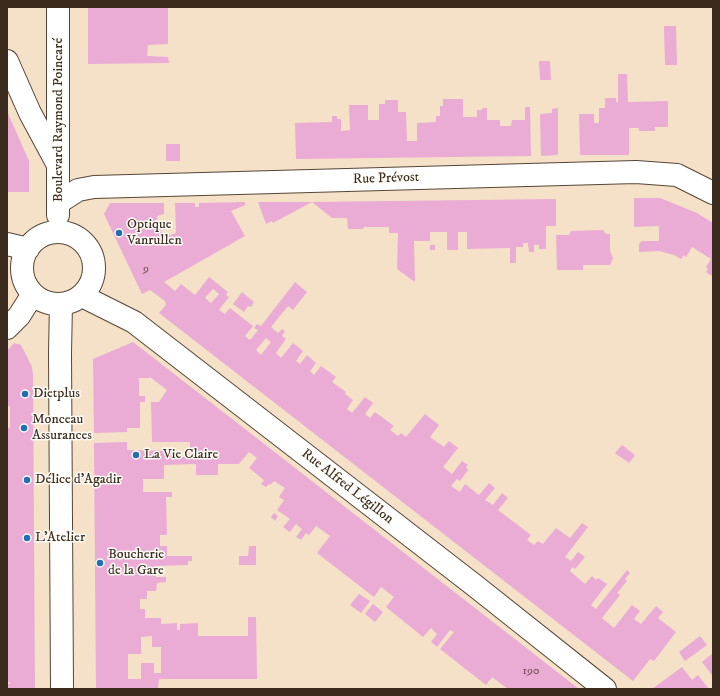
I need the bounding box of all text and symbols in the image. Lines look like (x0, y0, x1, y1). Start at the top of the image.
street label: Boulevard Raymond Poincaré (51, 38, 67, 202)
street label: Rue Prévost (353, 169, 419, 189)
place label: Optique Vanrullen (127, 217, 182, 250)
marker: Optique Vanrullen (114, 228, 124, 238)
house number: 9 (143, 263, 149, 277)
place label: Dietplus (33, 386, 80, 402)
marker: Dietplus (20, 389, 30, 399)
place label: Monceau Assurances (32, 412, 92, 444)
marker: Monceau Assurances (19, 423, 29, 433)
street label: Rue Alfred Légillon (298, 446, 396, 528)
place label: La Vie Claire (144, 447, 218, 463)
marker: La Vie Claire (131, 450, 141, 460)
place label: Délice d'Agadir (35, 472, 121, 488)
marker: Délice d'Agadir (22, 475, 32, 485)
place label: L'Atelier (35, 530, 85, 546)
marker: L'Atelier (22, 533, 32, 543)
place label: Boucherie de la Gare (108, 547, 164, 580)
marker: Boucherie de la Gare (95, 558, 105, 568)
house number: 190 (523, 665, 539, 679)

